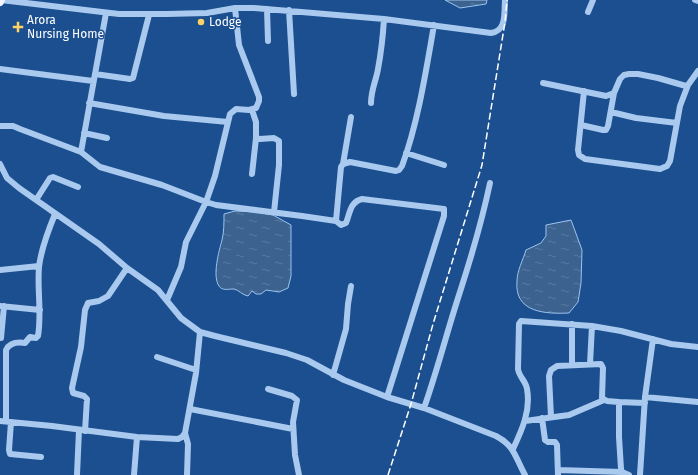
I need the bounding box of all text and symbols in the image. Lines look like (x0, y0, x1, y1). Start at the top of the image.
place label: Arora Nursing Home (27, 13, 104, 41)
place label: Lodge (209, 15, 241, 29)
marker: Lodge (196, 17, 206, 27)
marker: Arora Nursing Home (12, 21, 24, 33)

